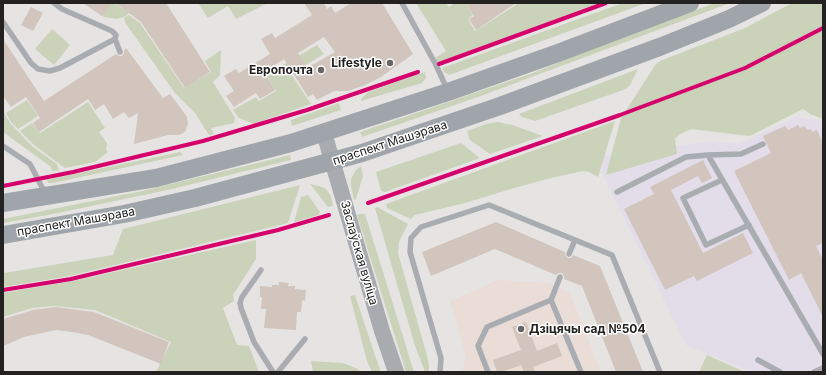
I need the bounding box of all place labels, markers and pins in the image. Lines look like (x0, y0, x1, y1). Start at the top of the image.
place label: Lifestyle (331, 56, 382, 70)
marker: Lifestyle (385, 58, 395, 68)
place label: Европочта (249, 63, 313, 77)
marker: Европочта (316, 65, 326, 75)
place label: Дзіцячы сад №504 (529, 322, 646, 336)
marker: Дзіцячы сад №504 (516, 324, 526, 334)

